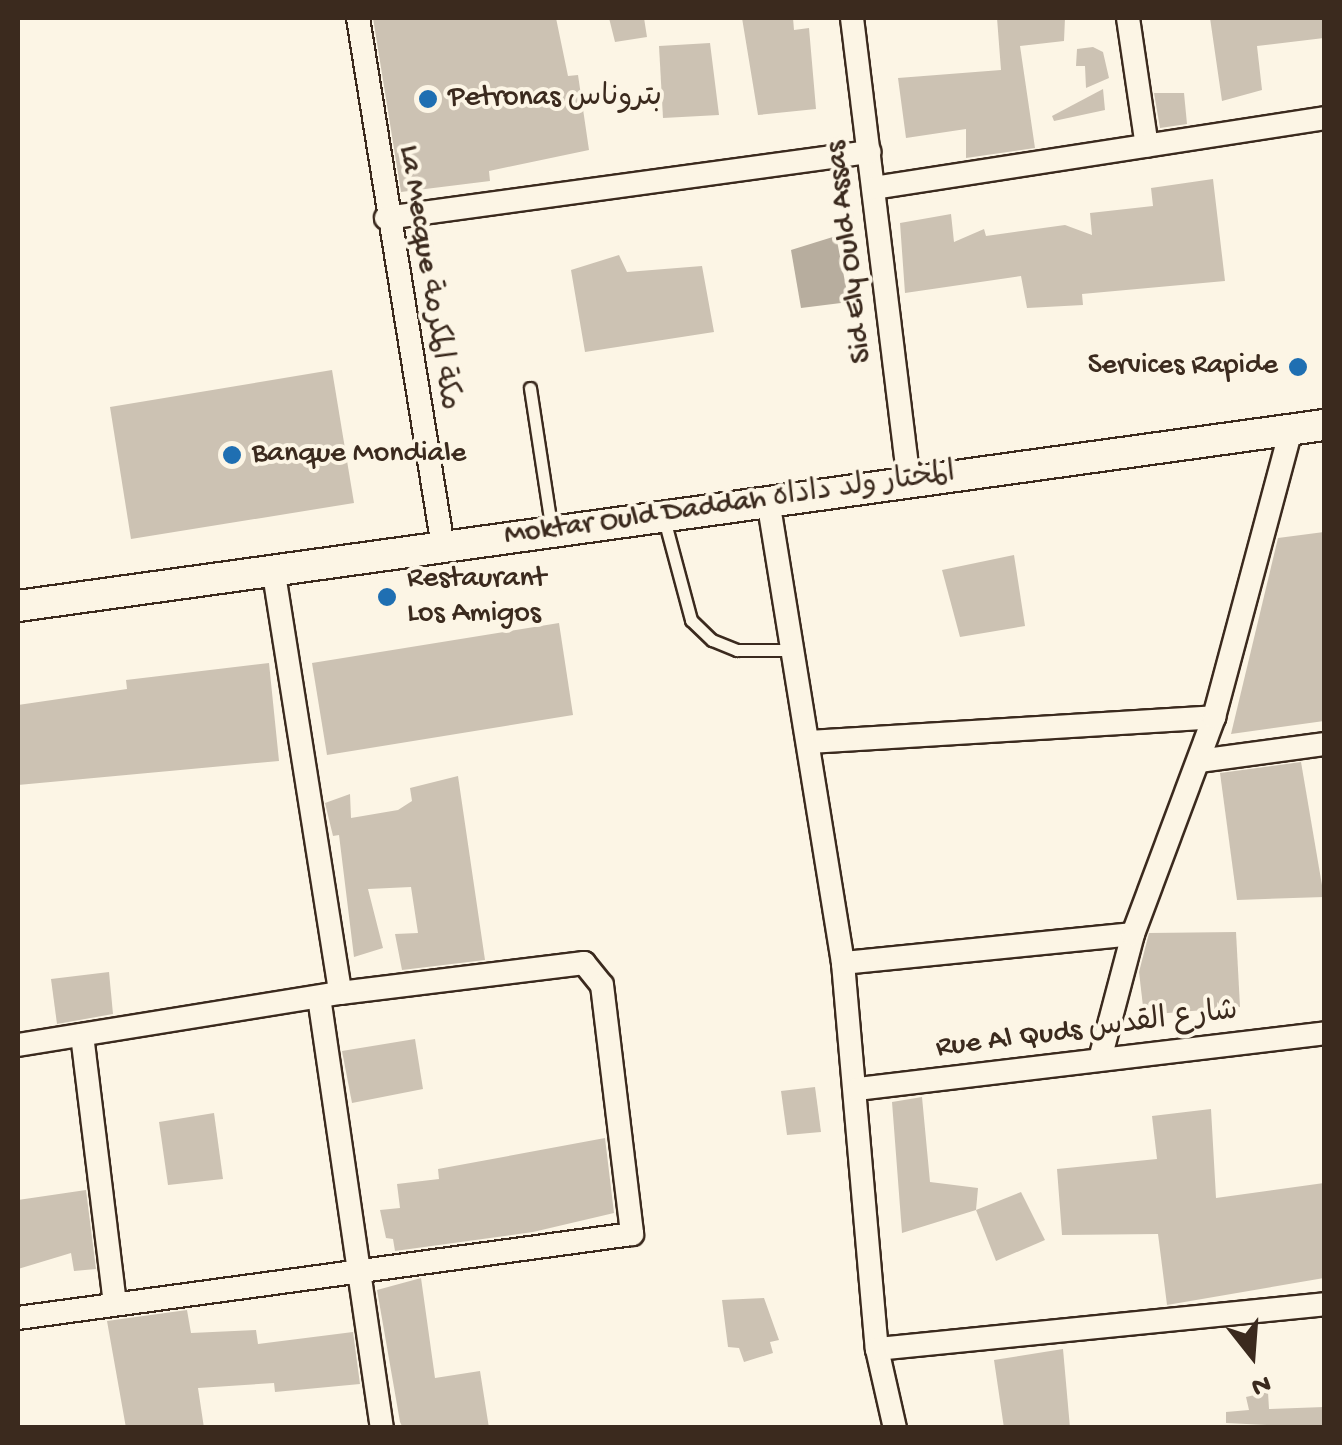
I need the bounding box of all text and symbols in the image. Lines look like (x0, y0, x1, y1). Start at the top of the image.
place label: Petronas بتروناس (448, 81, 662, 117)
marker: Petronas بتروناس (417, 88, 439, 110)
street label: Sid Ely Ould Assas (820, 139, 882, 365)
street label: La Mecque مكة المكرمة (388, 143, 466, 413)
place label: Services Rapide (1088, 349, 1278, 385)
marker: Services Rapide (1287, 356, 1309, 378)
place label: Banque Mondiale (252, 437, 466, 473)
marker: Banque Mondiale (221, 444, 243, 466)
street label: Moktar Ould Daddah المختار ولد داداه (502, 457, 958, 555)
place label: Restaurant Los Amigos (407, 562, 546, 632)
marker: Restaurant Los Amigos (376, 586, 398, 608)
street label: Rue Al Quds شارع القدس (934, 995, 1240, 1067)
north arrow (1202, 1305, 1302, 1405)
text: N (1247, 1366, 1274, 1403)

